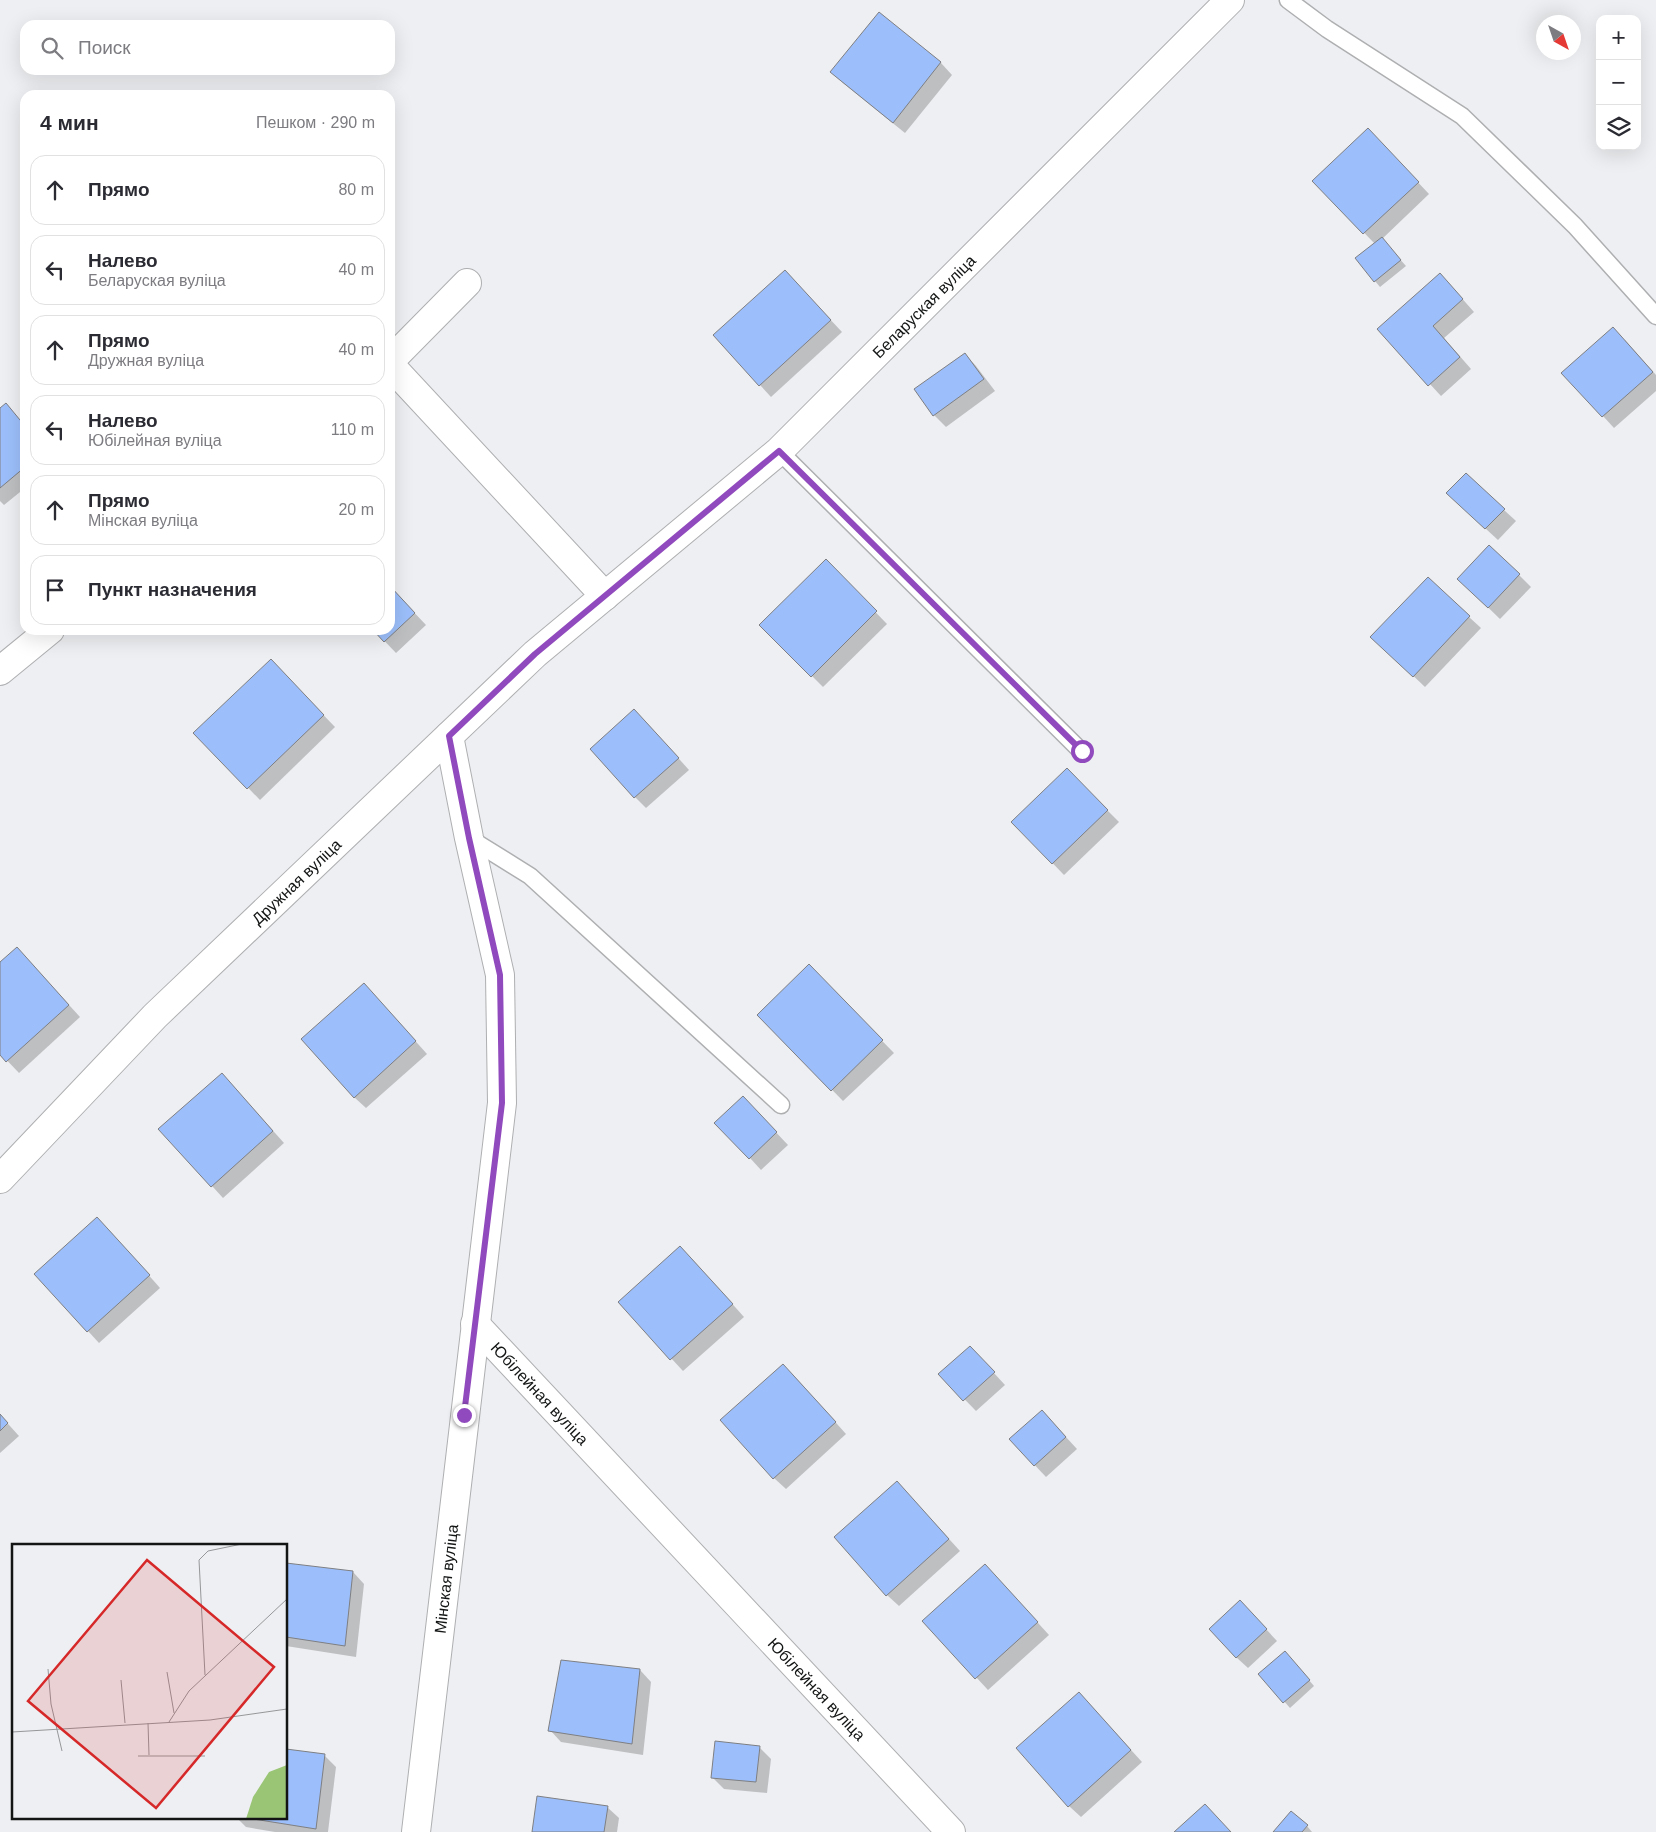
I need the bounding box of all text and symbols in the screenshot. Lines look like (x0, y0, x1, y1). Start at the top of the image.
north arrow (1536, 15, 1581, 60)
map controls (1596, 15, 1641, 150)
button: + (1596, 15, 1641, 60)
search box (20, 20, 395, 75)
icon: search (38, 34, 66, 62)
text: Поиск (78, 37, 131, 58)
button: − (1596, 60, 1641, 105)
button: layers (1596, 105, 1641, 150)
text: 4 мин (40, 111, 99, 134)
text: Пешком · 290 m (256, 114, 375, 131)
icon: ahead (41, 176, 69, 204)
text: Прямо (88, 179, 150, 200)
text: 80 m (338, 181, 374, 198)
text: Налево (88, 250, 158, 271)
street label: Беларуская вуліца (869, 252, 979, 361)
icon: left (41, 256, 69, 284)
text: 40 m (338, 261, 374, 278)
text: Беларуская вуліца (88, 272, 226, 289)
text: Прямо (88, 330, 150, 351)
icon: ahead (41, 336, 69, 364)
text: 40 m (338, 341, 374, 358)
text: Дружная вуліца (88, 352, 204, 369)
text: Налево (88, 410, 158, 431)
icon: left (41, 416, 69, 444)
text: 110 m (331, 421, 374, 438)
text: Юбілейная вуліца (88, 432, 222, 449)
text: Прямо (88, 490, 150, 511)
icon: ahead (41, 496, 69, 524)
text: 20 m (338, 501, 374, 518)
text: Мінская вуліца (88, 512, 198, 529)
icon: arrive (41, 576, 69, 604)
text: Пункт назначения (88, 579, 257, 600)
route start (1071, 740, 1094, 763)
street label: Дружная вуліца (249, 836, 345, 928)
street label: Юбілейная вуліца (488, 1339, 592, 1448)
route end (453, 1404, 476, 1427)
street label: Мінская вуліца (431, 1523, 461, 1634)
inset map (12, 1544, 288, 1820)
street label: Юбілейная вуліца (765, 1635, 869, 1744)

